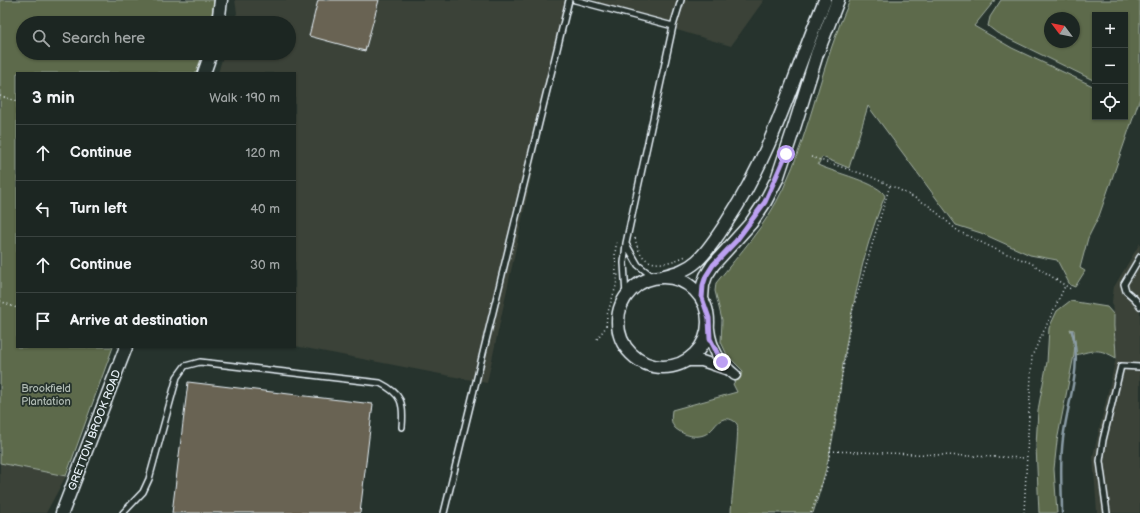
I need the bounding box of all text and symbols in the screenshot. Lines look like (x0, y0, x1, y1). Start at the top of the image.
north arrow (1044, 12, 1080, 48)
map controls (1092, 12, 1128, 120)
button: + (1092, 12, 1128, 48)
search box (16, 16, 296, 60)
icon: search (30, 27, 52, 49)
text: Search here (62, 29, 145, 48)
button: − (1092, 48, 1128, 84)
button: locate (1092, 84, 1128, 120)
text: 3 min (32, 88, 75, 108)
text: Walk · 190 m (209, 90, 280, 106)
icon: ahead (32, 142, 54, 164)
text: Continue (70, 143, 132, 162)
text: 120 m (245, 145, 280, 161)
route start (777, 145, 795, 163)
icon: left (32, 198, 54, 220)
text: Turn left (70, 199, 127, 218)
text: 40 m (250, 201, 280, 217)
icon: ahead (32, 254, 54, 276)
text: Continue (70, 255, 132, 274)
text: 30 m (250, 257, 280, 273)
icon: arrive (32, 310, 54, 332)
text: Arrive at destination (70, 311, 208, 330)
route end (713, 353, 731, 371)
street label: GRETTON BROOK ROAD (65, 368, 123, 492)
park label: Brookfield Plantation (21, 382, 71, 408)

